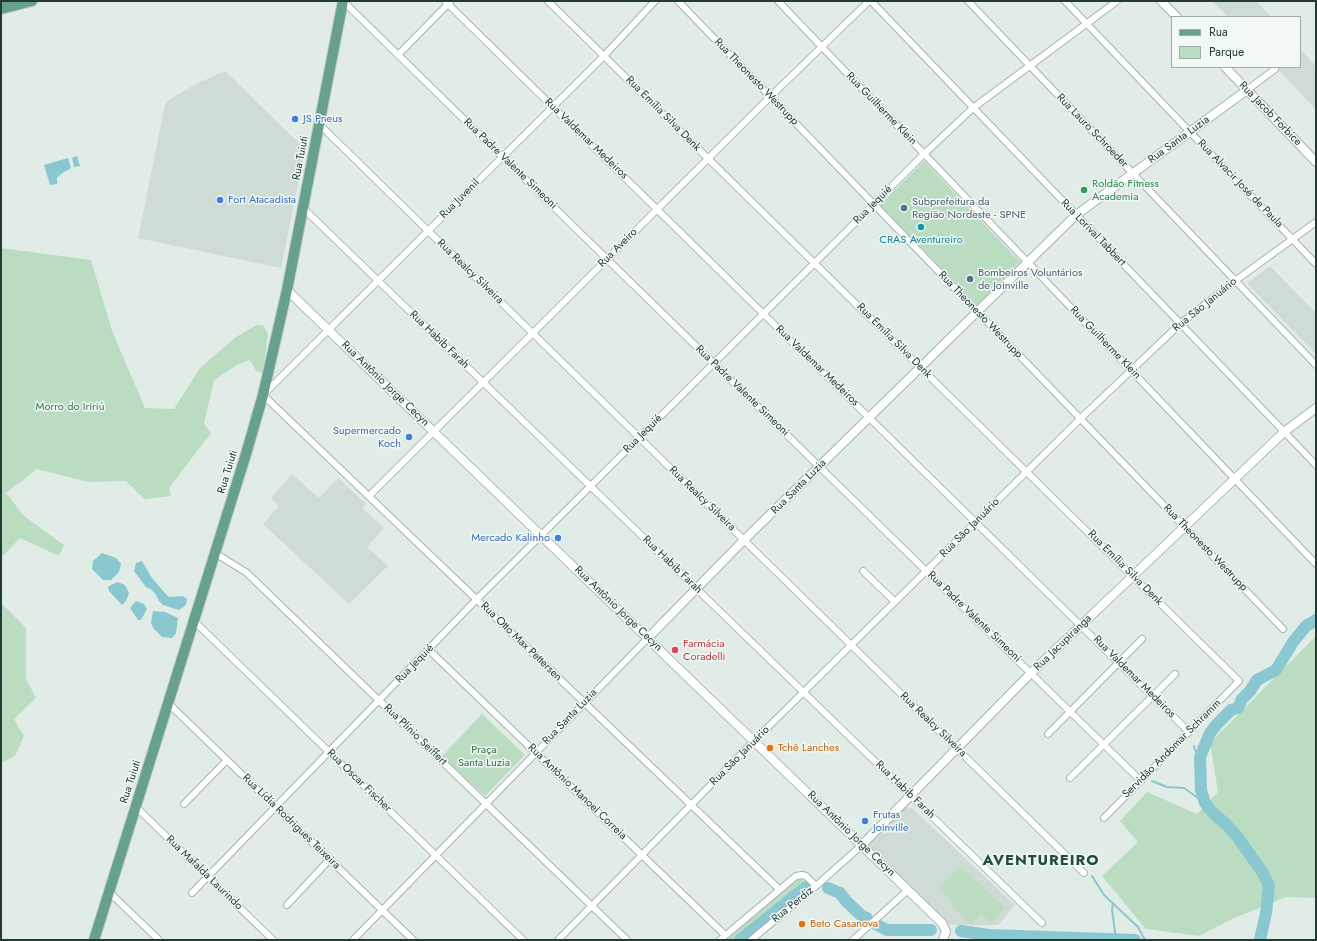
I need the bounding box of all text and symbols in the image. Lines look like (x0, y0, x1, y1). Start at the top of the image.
legend (1171, 16, 1301, 68)
text: Rua (1209, 23, 1228, 41)
street label: Rua Theonesto Westrupp (711, 36, 801, 128)
text: Parque (1209, 43, 1244, 61)
street label: Rua Guilherme Klein (843, 70, 919, 148)
street label: Rua Emília Silva Denk (623, 74, 703, 154)
street label: Rua Jacob Forbice (1236, 79, 1304, 149)
street label: Rua Lauro Schroeder (1053, 91, 1131, 171)
street label: Rua Valdemar Medeiros (542, 96, 630, 182)
place label: JS Pneus (303, 112, 342, 126)
street label: Rua Santa Luzia (1146, 113, 1212, 167)
marker: JS Pneus (290, 114, 300, 124)
street label: Rua Padre Valente Simeoni (460, 116, 560, 212)
street label: Rua Tuiuti (290, 135, 312, 181)
street label: Rua Alvacir José de Paula (1194, 137, 1286, 231)
street label: Rua Juvenil (437, 176, 483, 222)
place label: Roldão Fitness Academia (1092, 177, 1159, 203)
street label: Rua Jequié (851, 183, 895, 227)
marker: Roldão Fitness Academia (1079, 185, 1089, 195)
place label: Fort Atacadista (228, 193, 296, 207)
marker: Fort Atacadista (215, 195, 225, 205)
place label: Subprefeitura da Região Nordeste - SPNE (912, 195, 1026, 221)
street label: Rua Lorival Tabbert (1058, 197, 1128, 269)
marker: Subprefeitura da Região Nordeste - SPNE (899, 203, 909, 213)
marker: CRAS Aventureiro (916, 222, 926, 232)
street label: Rua Aveiro (596, 226, 640, 270)
place label: CRAS Aventureiro (879, 233, 963, 247)
street label: Rua Realcy Silveira (434, 237, 506, 307)
place label: Bombeiros Voluntários de Joinville (978, 266, 1082, 292)
street label: Rua Theonesto Westrupp (935, 269, 1025, 361)
marker: Bombeiros Voluntários de Joinville (965, 274, 975, 284)
street label: Rua São Januário (1170, 275, 1240, 335)
street label: Rua Emília Silva Denk (854, 301, 934, 381)
street label: Rua Guilherme Klein (1067, 304, 1143, 382)
street label: Rua Habib Farah (406, 308, 472, 372)
street label: Rua Valdemar Medeiros (773, 323, 861, 409)
street label: Rua Antônio Jorge Cecyn (338, 339, 432, 429)
street label: Rua Padre Valente Simeoni (692, 343, 792, 439)
park label: Morro do Iririú (36, 400, 104, 414)
street label: Rua Jequié (621, 412, 665, 456)
place label: Supermercado Koch (333, 424, 401, 450)
marker: Supermercado Koch (404, 432, 414, 442)
street label: Rua Tuiuti (215, 449, 241, 495)
street label: Rua Santa Luzia (769, 457, 829, 517)
street label: Rua Realcy Silveira (666, 464, 738, 534)
street label: Rua São Januário (938, 496, 1002, 560)
street label: Rua Theonesto Westrupp (1160, 502, 1250, 594)
street label: Rua Emília Silva Denk (1085, 528, 1165, 608)
place label: Mercado Kalinho (471, 531, 550, 545)
marker: Mercado Kalinho (553, 533, 563, 543)
street label: Rua Habib Farah (639, 533, 705, 597)
street label: Rua Antônio Jorge Cecyn (571, 564, 665, 654)
street label: Rua Padre Valente Simeoni (924, 569, 1024, 665)
street label: Rua Otto Max Pettersen (478, 600, 564, 684)
street label: Rua Jacupiranga (1031, 612, 1095, 674)
street label: Rua Valdemar Medeiros (1090, 633, 1178, 721)
place label: Farmácia Coradelli (683, 637, 725, 663)
street label: Rua Jequié (393, 642, 437, 686)
marker: Farmácia Coradelli (670, 645, 680, 655)
street label: Rua Santa Luzia (540, 686, 600, 748)
street label: Rua Realcy Silveira (897, 690, 969, 760)
street label: Servidão Andomar Schramm (1120, 697, 1224, 801)
street label: Rua Plínio Seiffert (381, 701, 449, 769)
street label: Rua São Januário (708, 724, 772, 788)
street label: Rua Antônio Manoel Correia (525, 741, 629, 843)
place label: Tchê Lanches (778, 741, 839, 755)
park label: Praça Santa Luzia (458, 743, 510, 769)
marker: Tchê Lanches (765, 743, 775, 753)
street label: Rua Oscar Fischer (324, 747, 394, 815)
street label: Rua Habib Farah (872, 758, 938, 822)
street label: Rua Tuiuti (118, 759, 144, 805)
street label: Rua Lídia Rodrigues Teixeira (239, 772, 343, 872)
street label: Rua Antônio Jorge Cecyn (804, 789, 898, 879)
place label: Frutas Joinville (873, 808, 909, 834)
marker: Frutas Joinville (860, 816, 870, 826)
street label: Rua Mafalda Laurindo (163, 833, 245, 913)
district label: AVENTUREIRO (982, 852, 1100, 870)
street label: Rua Perdiz (769, 884, 817, 926)
place label: Beto Casanova (810, 917, 878, 931)
marker: Beto Casanova (797, 919, 807, 929)

